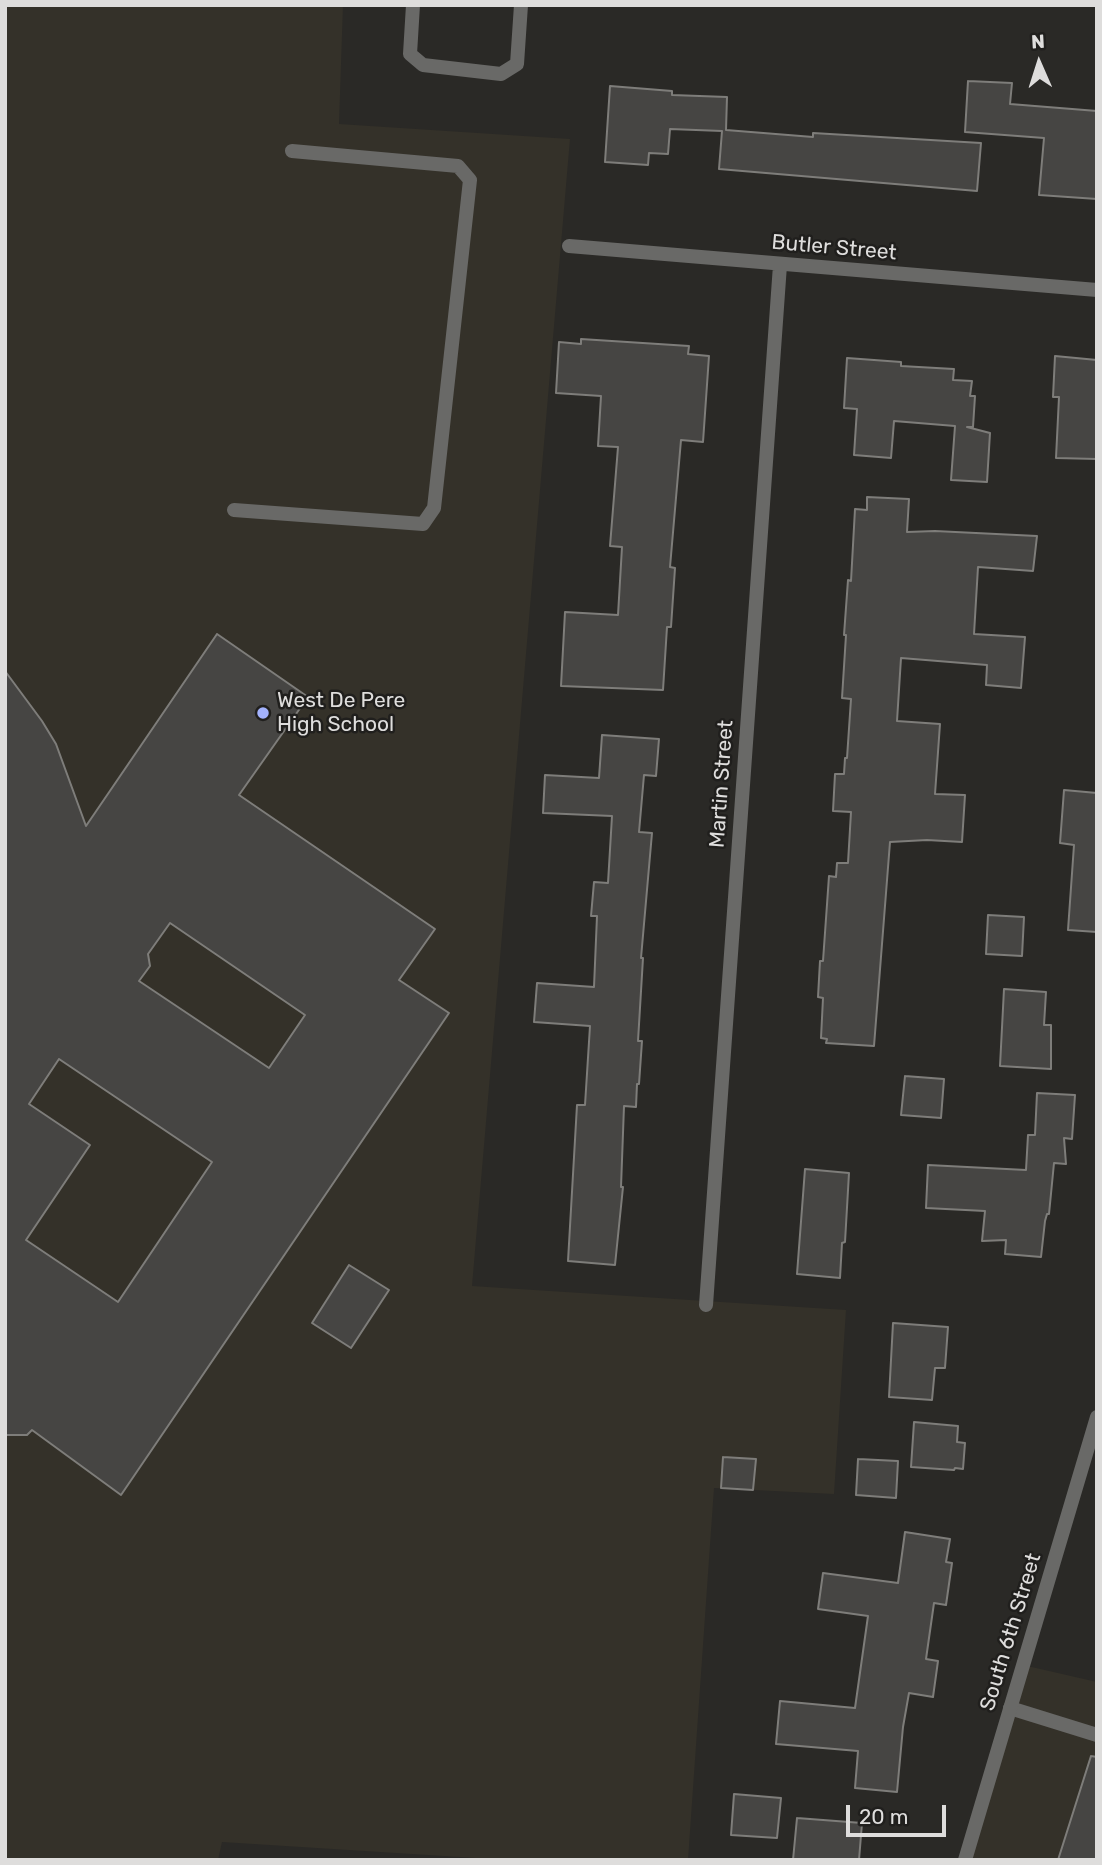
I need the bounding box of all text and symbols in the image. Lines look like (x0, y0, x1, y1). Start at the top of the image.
north arrow (1004, 28, 1074, 98)
text: N (1030, 30, 1045, 53)
street label: Butler Street (770, 230, 898, 266)
place label: West De Pere High School (277, 688, 405, 738)
marker: West De Pere High School (255, 705, 271, 721)
street label: Martin Street (705, 719, 739, 849)
street label: South 6th Street (975, 1550, 1047, 1714)
scale bar (850, 1792, 950, 1836)
text: 20 m (859, 1804, 908, 1829)

